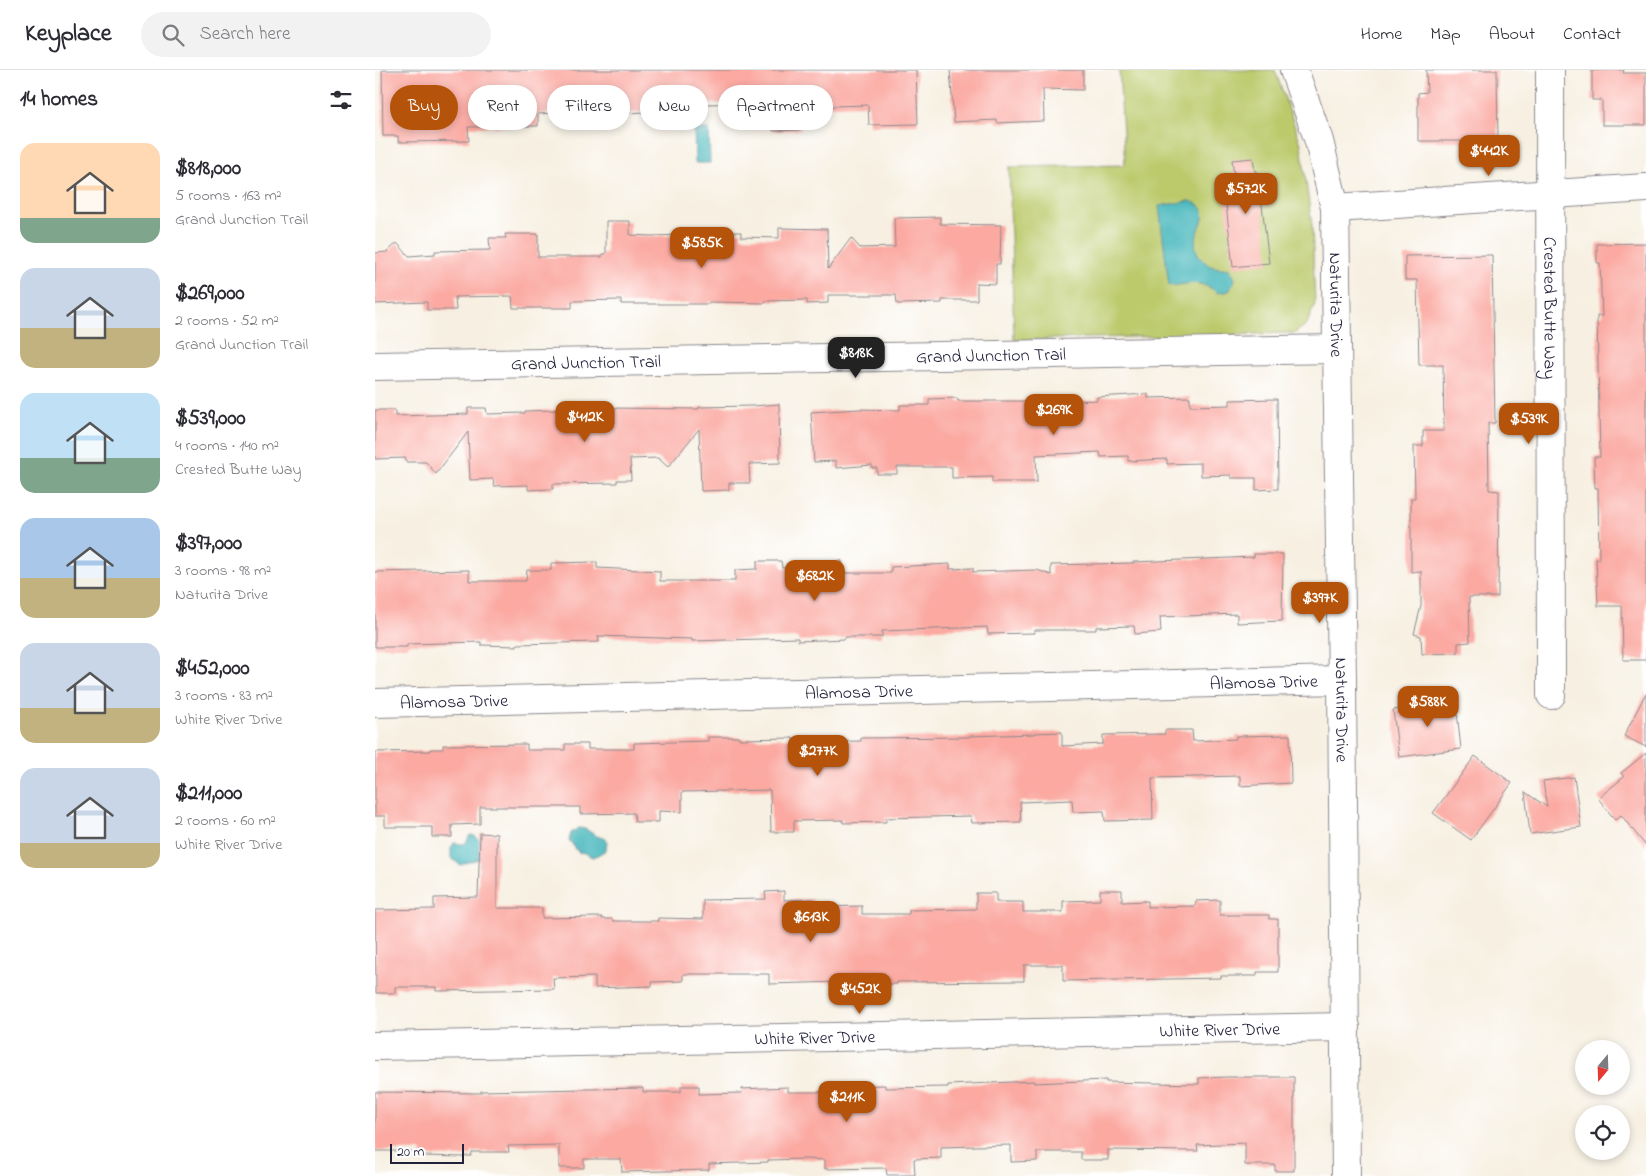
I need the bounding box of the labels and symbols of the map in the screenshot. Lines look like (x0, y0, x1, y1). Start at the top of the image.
pin: $442K (1454, 134, 1524, 177)
pin: $572K (1211, 172, 1281, 215)
pin: $585K (667, 226, 737, 269)
street label: Crested Butte Way (1535, 237, 1561, 379)
street label: Naturita Drive (1321, 252, 1348, 358)
pin: $818K (821, 336, 891, 379)
street label: Grand Junction Trail (916, 343, 1066, 371)
street label: Grand Junction Trail (511, 350, 661, 379)
pin: $269K (1019, 394, 1089, 436)
pin: $412K (550, 400, 620, 443)
pin: $539K (1494, 402, 1564, 445)
pin: $682K (780, 560, 850, 602)
pin: $397K (1285, 582, 1355, 624)
street label: Naturita Drive (1327, 657, 1354, 763)
street label: Alamosa Drive (1209, 670, 1319, 698)
street label: Alamosa Drive (804, 679, 914, 708)
pin: $588K (1393, 686, 1463, 728)
street label: Alamosa Drive (400, 689, 509, 717)
pin: $277K (783, 734, 853, 777)
pin: $613K (776, 900, 846, 943)
pin: $452K (825, 972, 895, 1015)
street label: White River Drive (1159, 1017, 1282, 1046)
street label: White River Drive (754, 1025, 877, 1054)
north arrow (1575, 1040, 1630, 1095)
pin: $211K (812, 1080, 882, 1123)
scale bar (390, 1141, 464, 1164)

